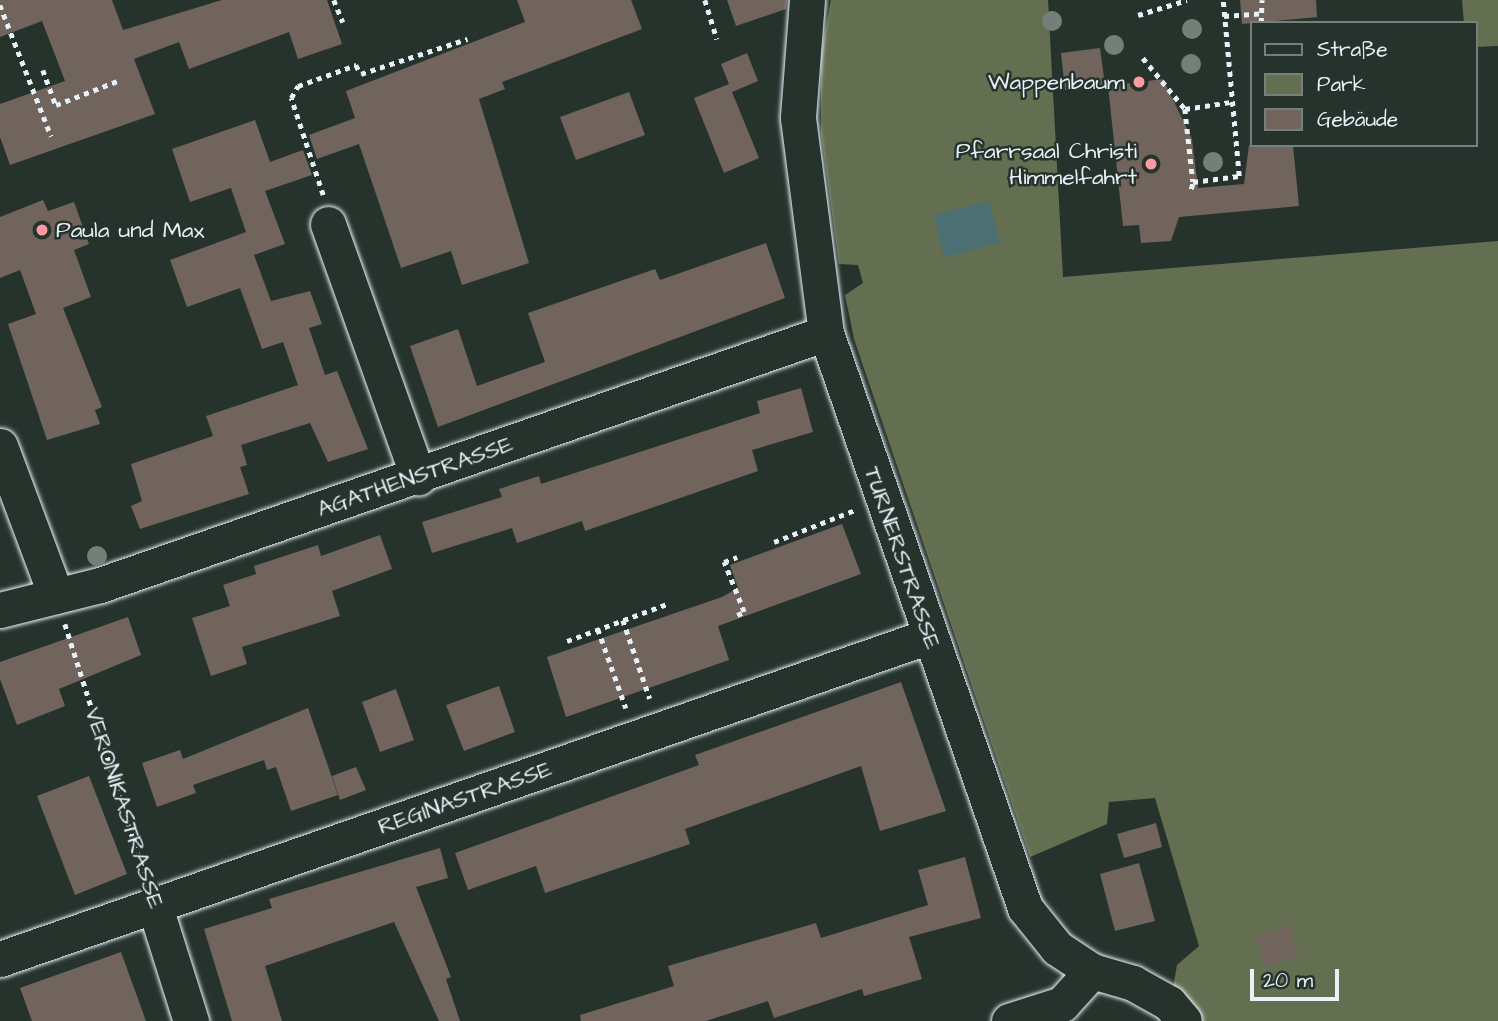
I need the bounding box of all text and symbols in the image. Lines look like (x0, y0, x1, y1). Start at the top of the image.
legend (1250, 21, 1477, 147)
text: Straße (1317, 35, 1388, 64)
place label: Wappenbaum (988, 68, 1125, 96)
text: Park (1317, 70, 1366, 99)
marker: Wappenbaum (1131, 74, 1147, 90)
text: Gebäude (1317, 105, 1398, 134)
place label: Pfarrsaal Christi Himmelfahrt (956, 137, 1137, 191)
marker: Pfarrsaal Christi Himmelfahrt (1143, 156, 1159, 172)
place label: Paula und Max (56, 216, 204, 244)
marker: Paula und Max (34, 222, 50, 238)
street label: AGATHENSTRASSE (314, 431, 516, 523)
street label: TURNERSTRASSE (858, 463, 946, 653)
street label: VERONIKASTRASSE (78, 704, 170, 912)
street label: REGINASTRASSE (374, 755, 556, 841)
scale bar (1253, 954, 1342, 998)
text: 20 m (1263, 966, 1313, 995)

